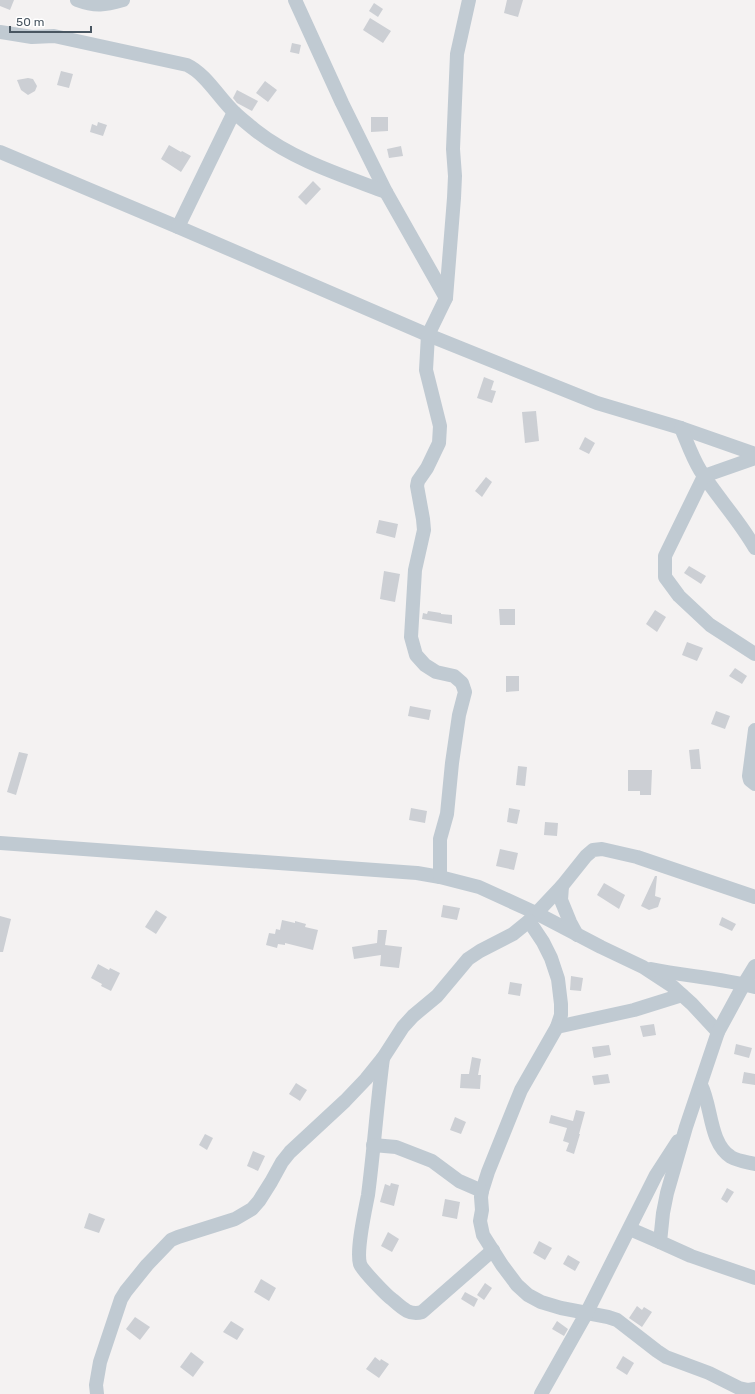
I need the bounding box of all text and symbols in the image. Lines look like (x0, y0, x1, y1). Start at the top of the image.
scale bar (10, 8, 91, 34)
text: 50 m (16, 15, 44, 29)

